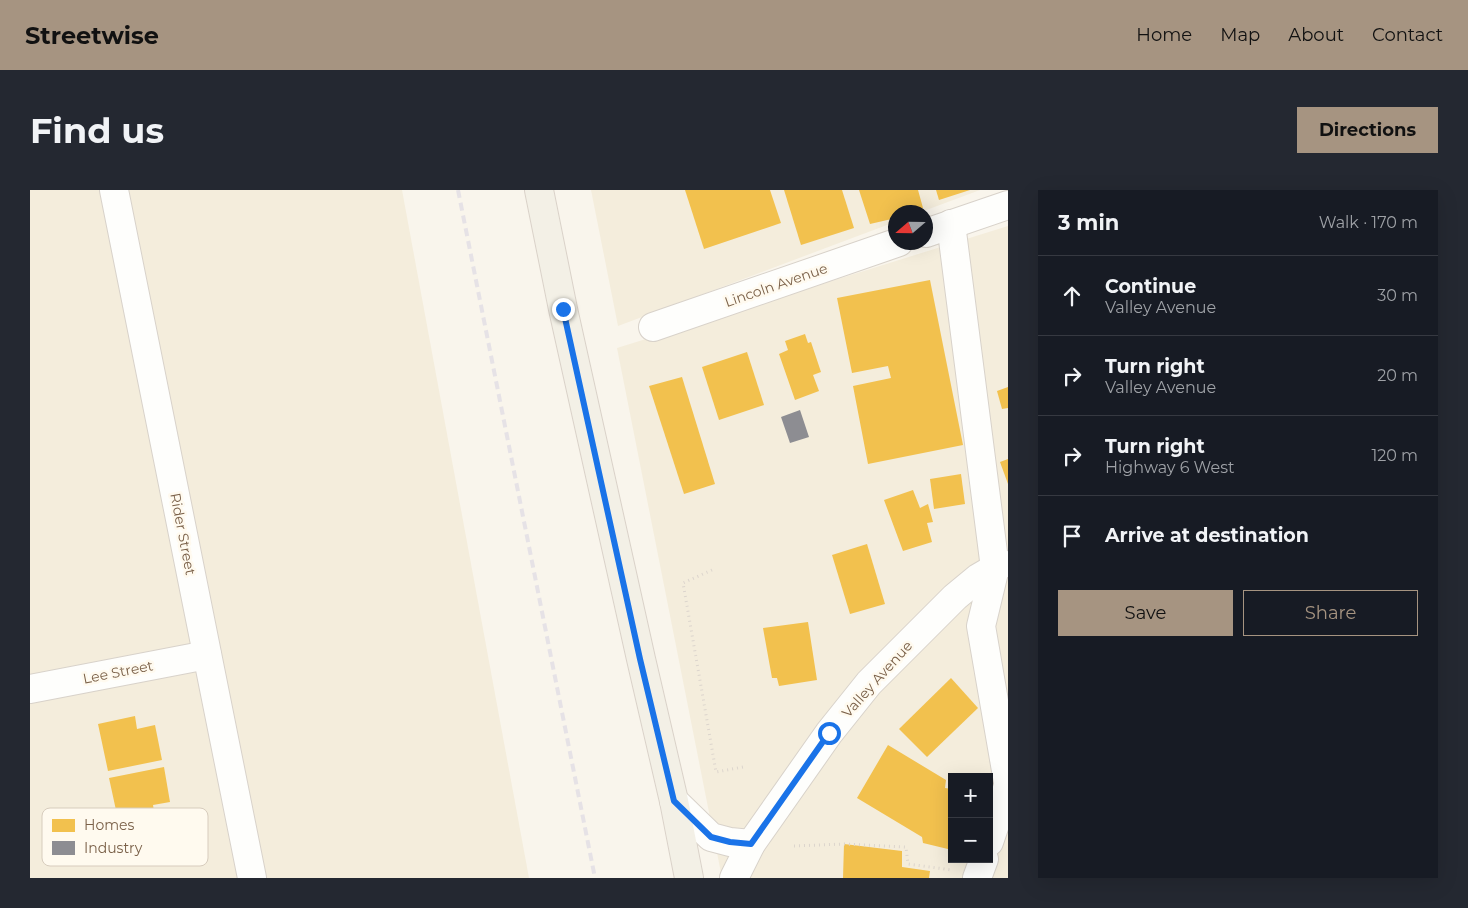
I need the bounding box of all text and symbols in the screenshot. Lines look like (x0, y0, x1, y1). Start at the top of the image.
text: Streetwise (25, 21, 159, 50)
text: Home (1136, 24, 1192, 46)
text: Map (1220, 24, 1260, 46)
text: About (1288, 24, 1344, 46)
text: Contact (1372, 24, 1443, 46)
button: Directions (1297, 107, 1438, 153)
text: Find us (30, 109, 164, 152)
north arrow (888, 205, 933, 250)
text: 3 min (1058, 210, 1119, 235)
text: Walk · 170 m (1319, 213, 1418, 232)
street label: Lincoln Avenue (722, 259, 830, 311)
text: Continue (1105, 275, 1196, 298)
icon: ahead (1058, 282, 1086, 310)
text: 30 m (1377, 286, 1418, 305)
route end (552, 298, 575, 321)
text: Valley Avenue (1105, 298, 1216, 317)
text: Turn right (1105, 355, 1205, 378)
icon: right (1058, 362, 1086, 390)
text: 20 m (1377, 366, 1418, 385)
text: Valley Avenue (1105, 378, 1216, 397)
text: Turn right (1105, 435, 1205, 458)
icon: right (1058, 442, 1086, 470)
text: 120 m (1371, 446, 1418, 465)
text: Highway 6 West (1105, 458, 1234, 477)
street label: Rider Street (166, 491, 200, 577)
icon: arrive (1058, 522, 1086, 550)
text: Arrive at destination (1105, 524, 1309, 547)
button: Save (1058, 590, 1233, 636)
button: Share (1243, 590, 1418, 636)
street label: Valley Avenue (838, 637, 916, 721)
street label: Lee Street (81, 656, 155, 688)
route start (818, 722, 841, 745)
map controls (948, 773, 993, 863)
button: + (948, 773, 993, 818)
legend (42, 808, 208, 866)
text: Homes (84, 816, 134, 834)
button: − (948, 818, 993, 863)
text: Industry (84, 839, 143, 857)

